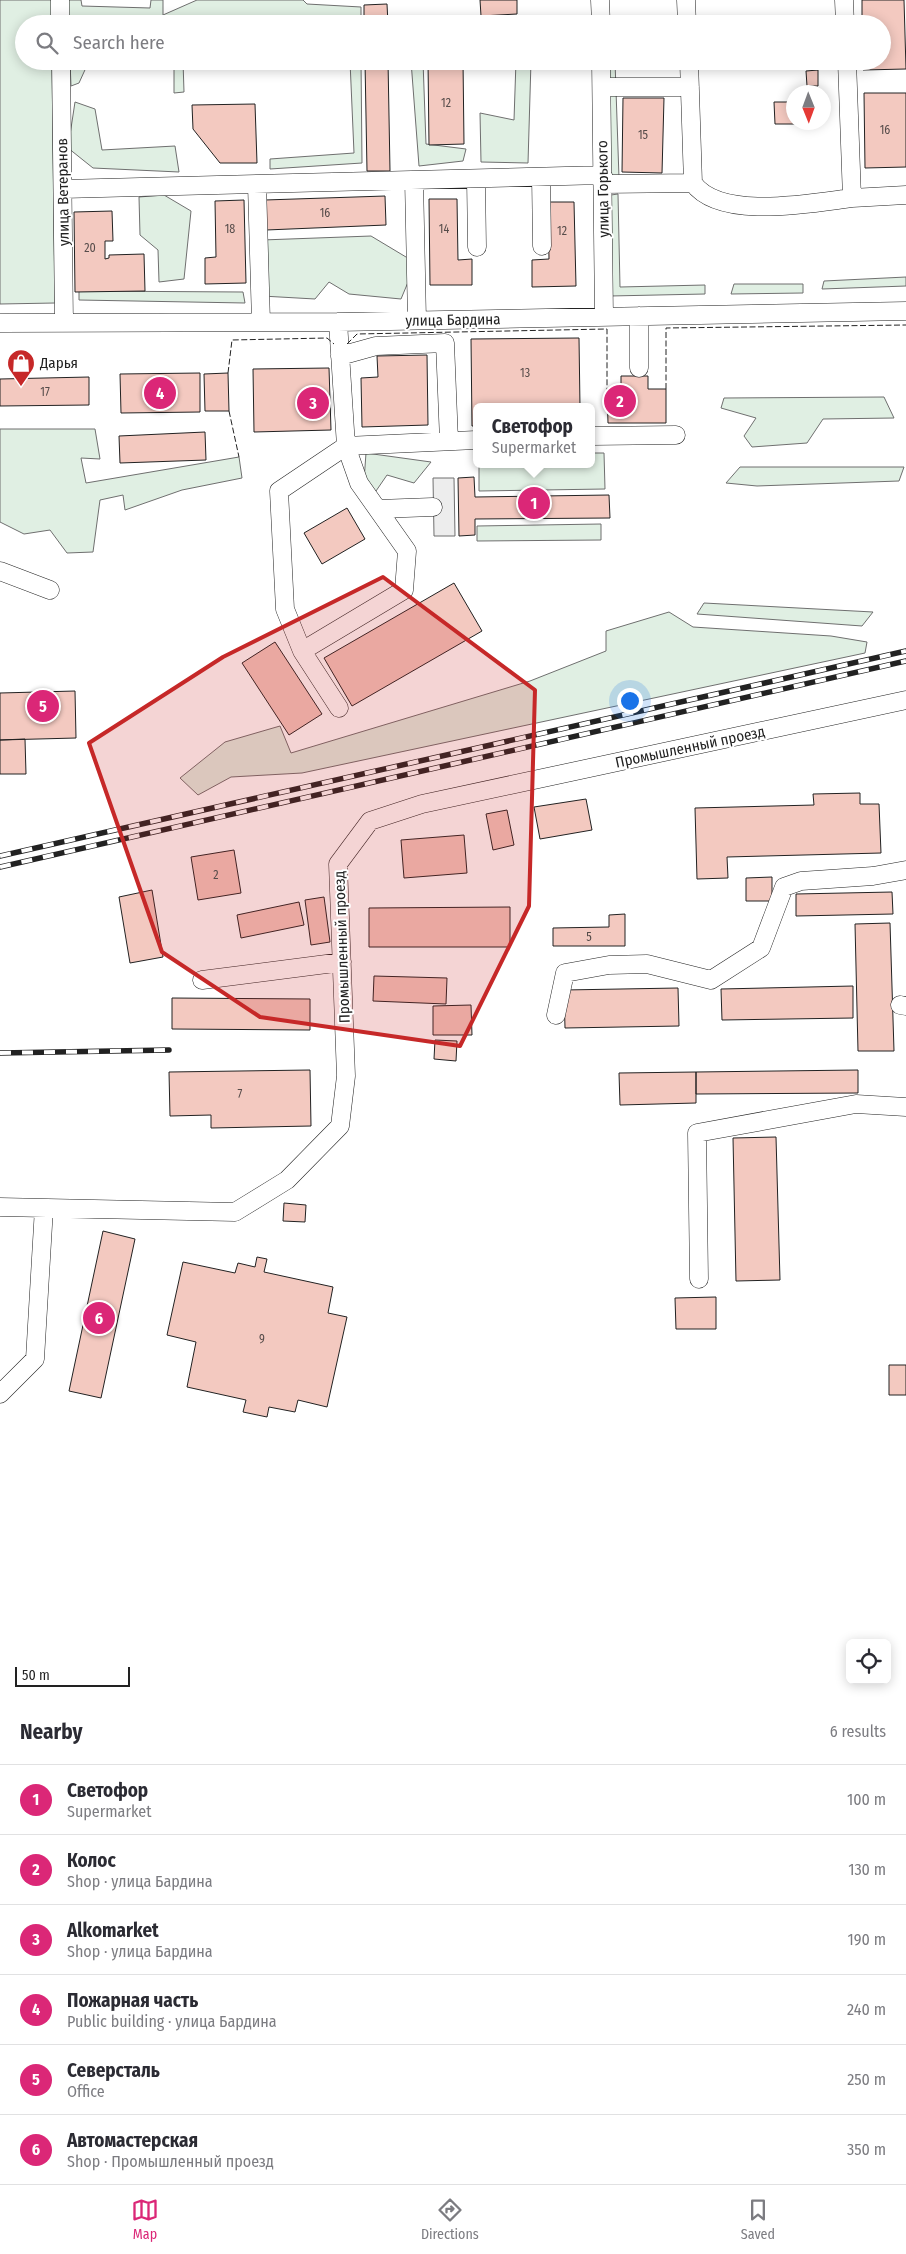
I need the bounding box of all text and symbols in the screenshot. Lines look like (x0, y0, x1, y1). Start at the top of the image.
search box (15, 15, 891, 70)
icon: search (33, 29, 61, 57)
text: Search here (73, 31, 165, 54)
north arrow (786, 85, 831, 130)
house number: 12 (441, 96, 451, 110)
house number: 16 (880, 123, 890, 137)
house number: 15 (638, 128, 649, 142)
street label: улица Ветеранов (53, 138, 73, 246)
street label: улица Горького (593, 140, 613, 238)
house number: 16 (320, 206, 330, 220)
house number: 18 (225, 222, 235, 236)
house number: 14 (439, 222, 449, 236)
house number: 12 (557, 224, 567, 238)
house number: 20 (84, 241, 96, 255)
street label: улица Бардина (405, 310, 501, 330)
shop icon: Дарья (6, 348, 36, 387)
place label: Дарья (39, 354, 78, 372)
house number: 13 (520, 366, 530, 380)
pin: 4 (144, 374, 176, 412)
pin: 2 (604, 382, 636, 420)
pin: 3 (297, 384, 329, 422)
house number: 17 (40, 385, 50, 399)
popup (473, 403, 595, 468)
text: Светофор (492, 415, 573, 438)
text: Supermarket (492, 438, 576, 457)
pin: 1 (518, 484, 550, 522)
pin: 5 (27, 687, 59, 725)
your location (617, 688, 643, 714)
street label: Промышленный проезд (614, 722, 766, 772)
house number: 2 (213, 868, 219, 882)
street label: Промышленный проезд (330, 871, 354, 1023)
house number: 5 (586, 930, 592, 944)
house number: 7 (238, 1087, 243, 1101)
pin: 6 (83, 1299, 115, 1337)
house number: 9 (259, 1332, 265, 1346)
map controls (846, 1639, 891, 1684)
button: locate (846, 1639, 891, 1684)
scale bar (15, 1664, 130, 1687)
text: 50 m (22, 1667, 50, 1684)
text: Nearby (20, 1719, 82, 1745)
text: 6 results (830, 1722, 886, 1741)
text: Светофор (67, 1779, 148, 1802)
text: 1 (33, 1790, 39, 1809)
text: 100 m (847, 1790, 886, 1809)
text: Supermarket (67, 1802, 151, 1821)
text: Колос (67, 1849, 116, 1872)
text: 2 (32, 1860, 40, 1879)
text: 130 m (848, 1860, 886, 1879)
text: Shop · улица Бардина (67, 1872, 213, 1891)
text: Alkomarket (67, 1919, 159, 1942)
text: 3 (32, 1930, 40, 1949)
text: 190 m (848, 1930, 886, 1949)
text: Shop · улица Бардина (67, 1942, 213, 1961)
text: Пожарная часть (67, 1989, 198, 2012)
text: 4 (32, 2000, 40, 2019)
text: 240 m (847, 2000, 886, 2019)
text: Public building · улица Бардина (67, 2012, 277, 2031)
text: Северсталь (67, 2059, 160, 2082)
text: 5 (32, 2070, 40, 2089)
text: 250 m (847, 2070, 886, 2089)
text: Office (67, 2082, 105, 2101)
text: Автомастерская (67, 2129, 198, 2152)
text: 6 (32, 2140, 40, 2159)
text: 350 m (847, 2140, 886, 2159)
text: Shop · Промышленный проезд (67, 2152, 274, 2171)
tab: Map (131, 2196, 159, 2243)
tab: Directions (421, 2196, 479, 2243)
tab: Saved (741, 2196, 775, 2243)

